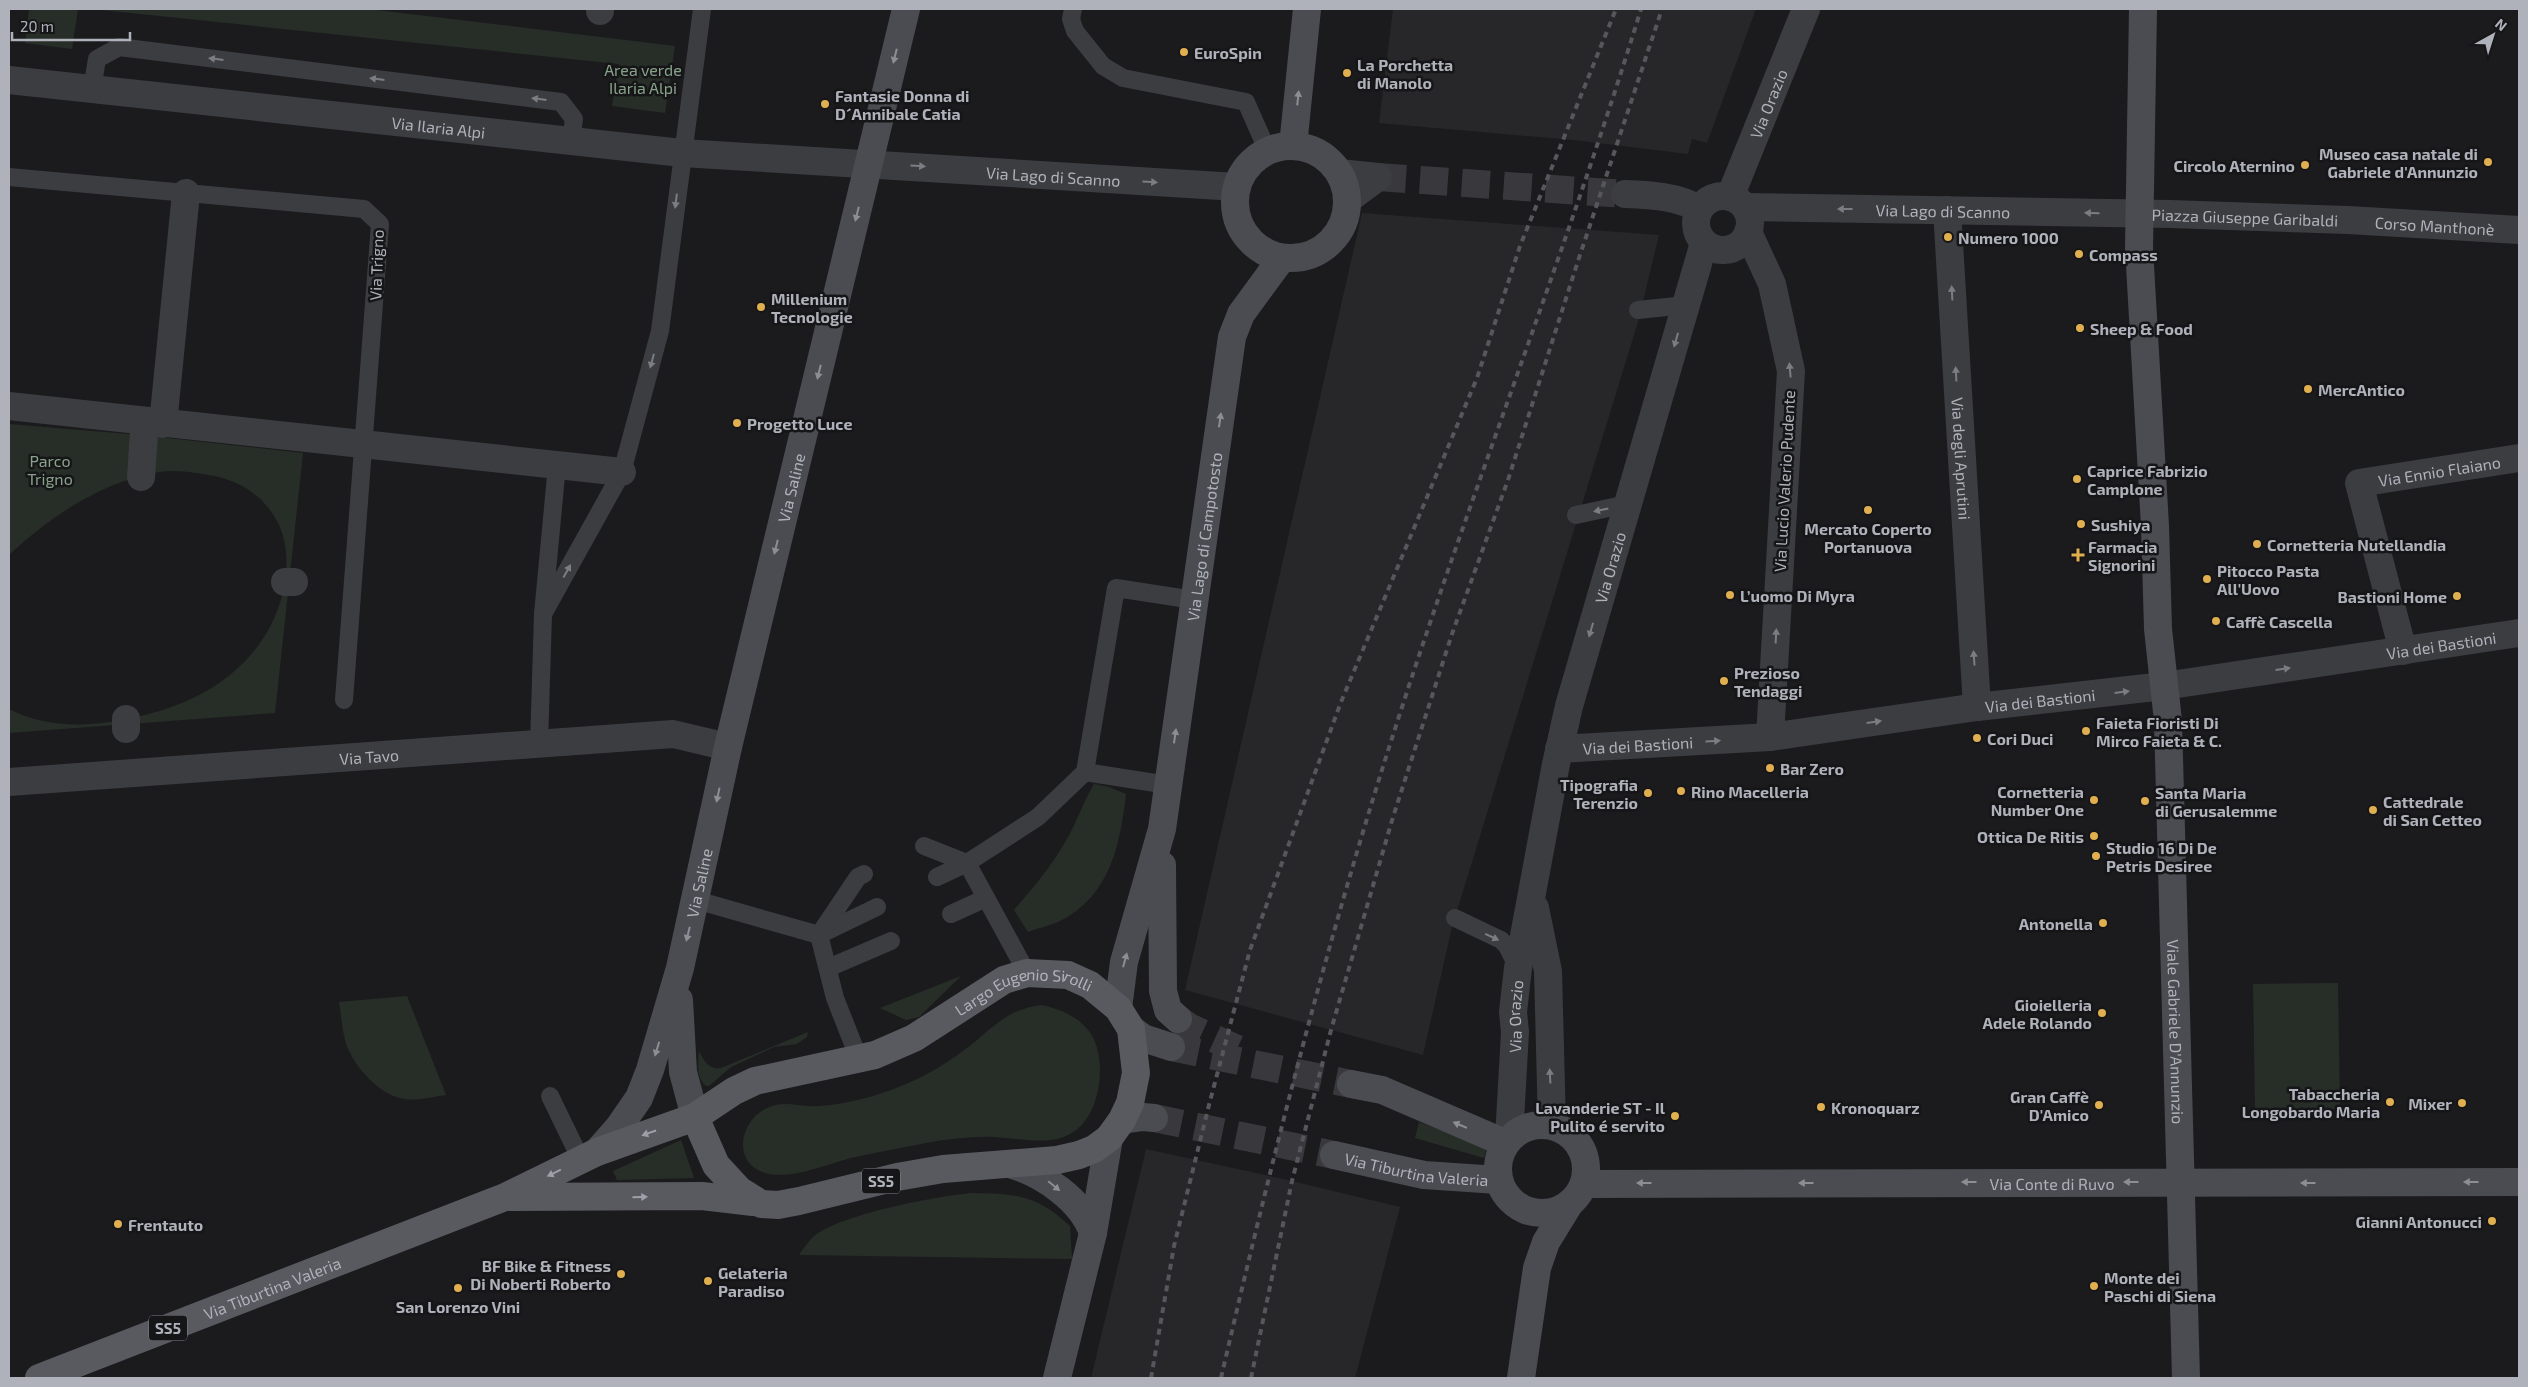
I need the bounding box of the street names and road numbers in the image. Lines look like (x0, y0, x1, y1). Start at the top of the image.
street label: Via Orazio (1745, 66, 1790, 141)
street label: Via Ilaria Alpi (391, 112, 486, 141)
street label: Via Lago di Scanno (986, 162, 1121, 189)
street label: Via Lago di Scanno (1875, 200, 2010, 221)
street label: Piazza Giuseppe Garibaldi (2151, 204, 2338, 229)
street label: Corso Manthonè (2374, 212, 2495, 238)
street label: Via Trigno (365, 229, 387, 301)
street label: Via Lucio Valerio Pudente (1770, 390, 1798, 572)
street label: Via degli Aprutini (1949, 397, 1975, 520)
street label: Via Saline (773, 451, 808, 524)
street label: Via Lago di Campotosto (1182, 451, 1225, 622)
street label: Via Ennio Flaiano (2377, 452, 2502, 489)
street label: Via Orazio (1590, 529, 1629, 605)
street label: Via dei Bastioni (2385, 627, 2497, 662)
street label: Via dei Bastioni (1984, 684, 2096, 716)
street label: Via dei Bastioni (1582, 732, 1694, 757)
street label: Via Tavo (339, 744, 400, 768)
street label: Via Saline (682, 846, 715, 919)
street label: Viale Gabriele D'Annunzio (2164, 939, 2189, 1125)
street label: Largo Eugenio Sirolli (951, 963, 1096, 1019)
street label: Via Orazio (1503, 979, 1526, 1053)
street label: Via Tiburtina Valeria (1343, 1148, 1489, 1189)
road number: SS5 (862, 1168, 900, 1194)
street label: Via Conte di Ruvo (1989, 1173, 2115, 1193)
street label: Via Tiburtina Valeria (201, 1252, 343, 1323)
road number: SS5 (149, 1316, 187, 1340)

